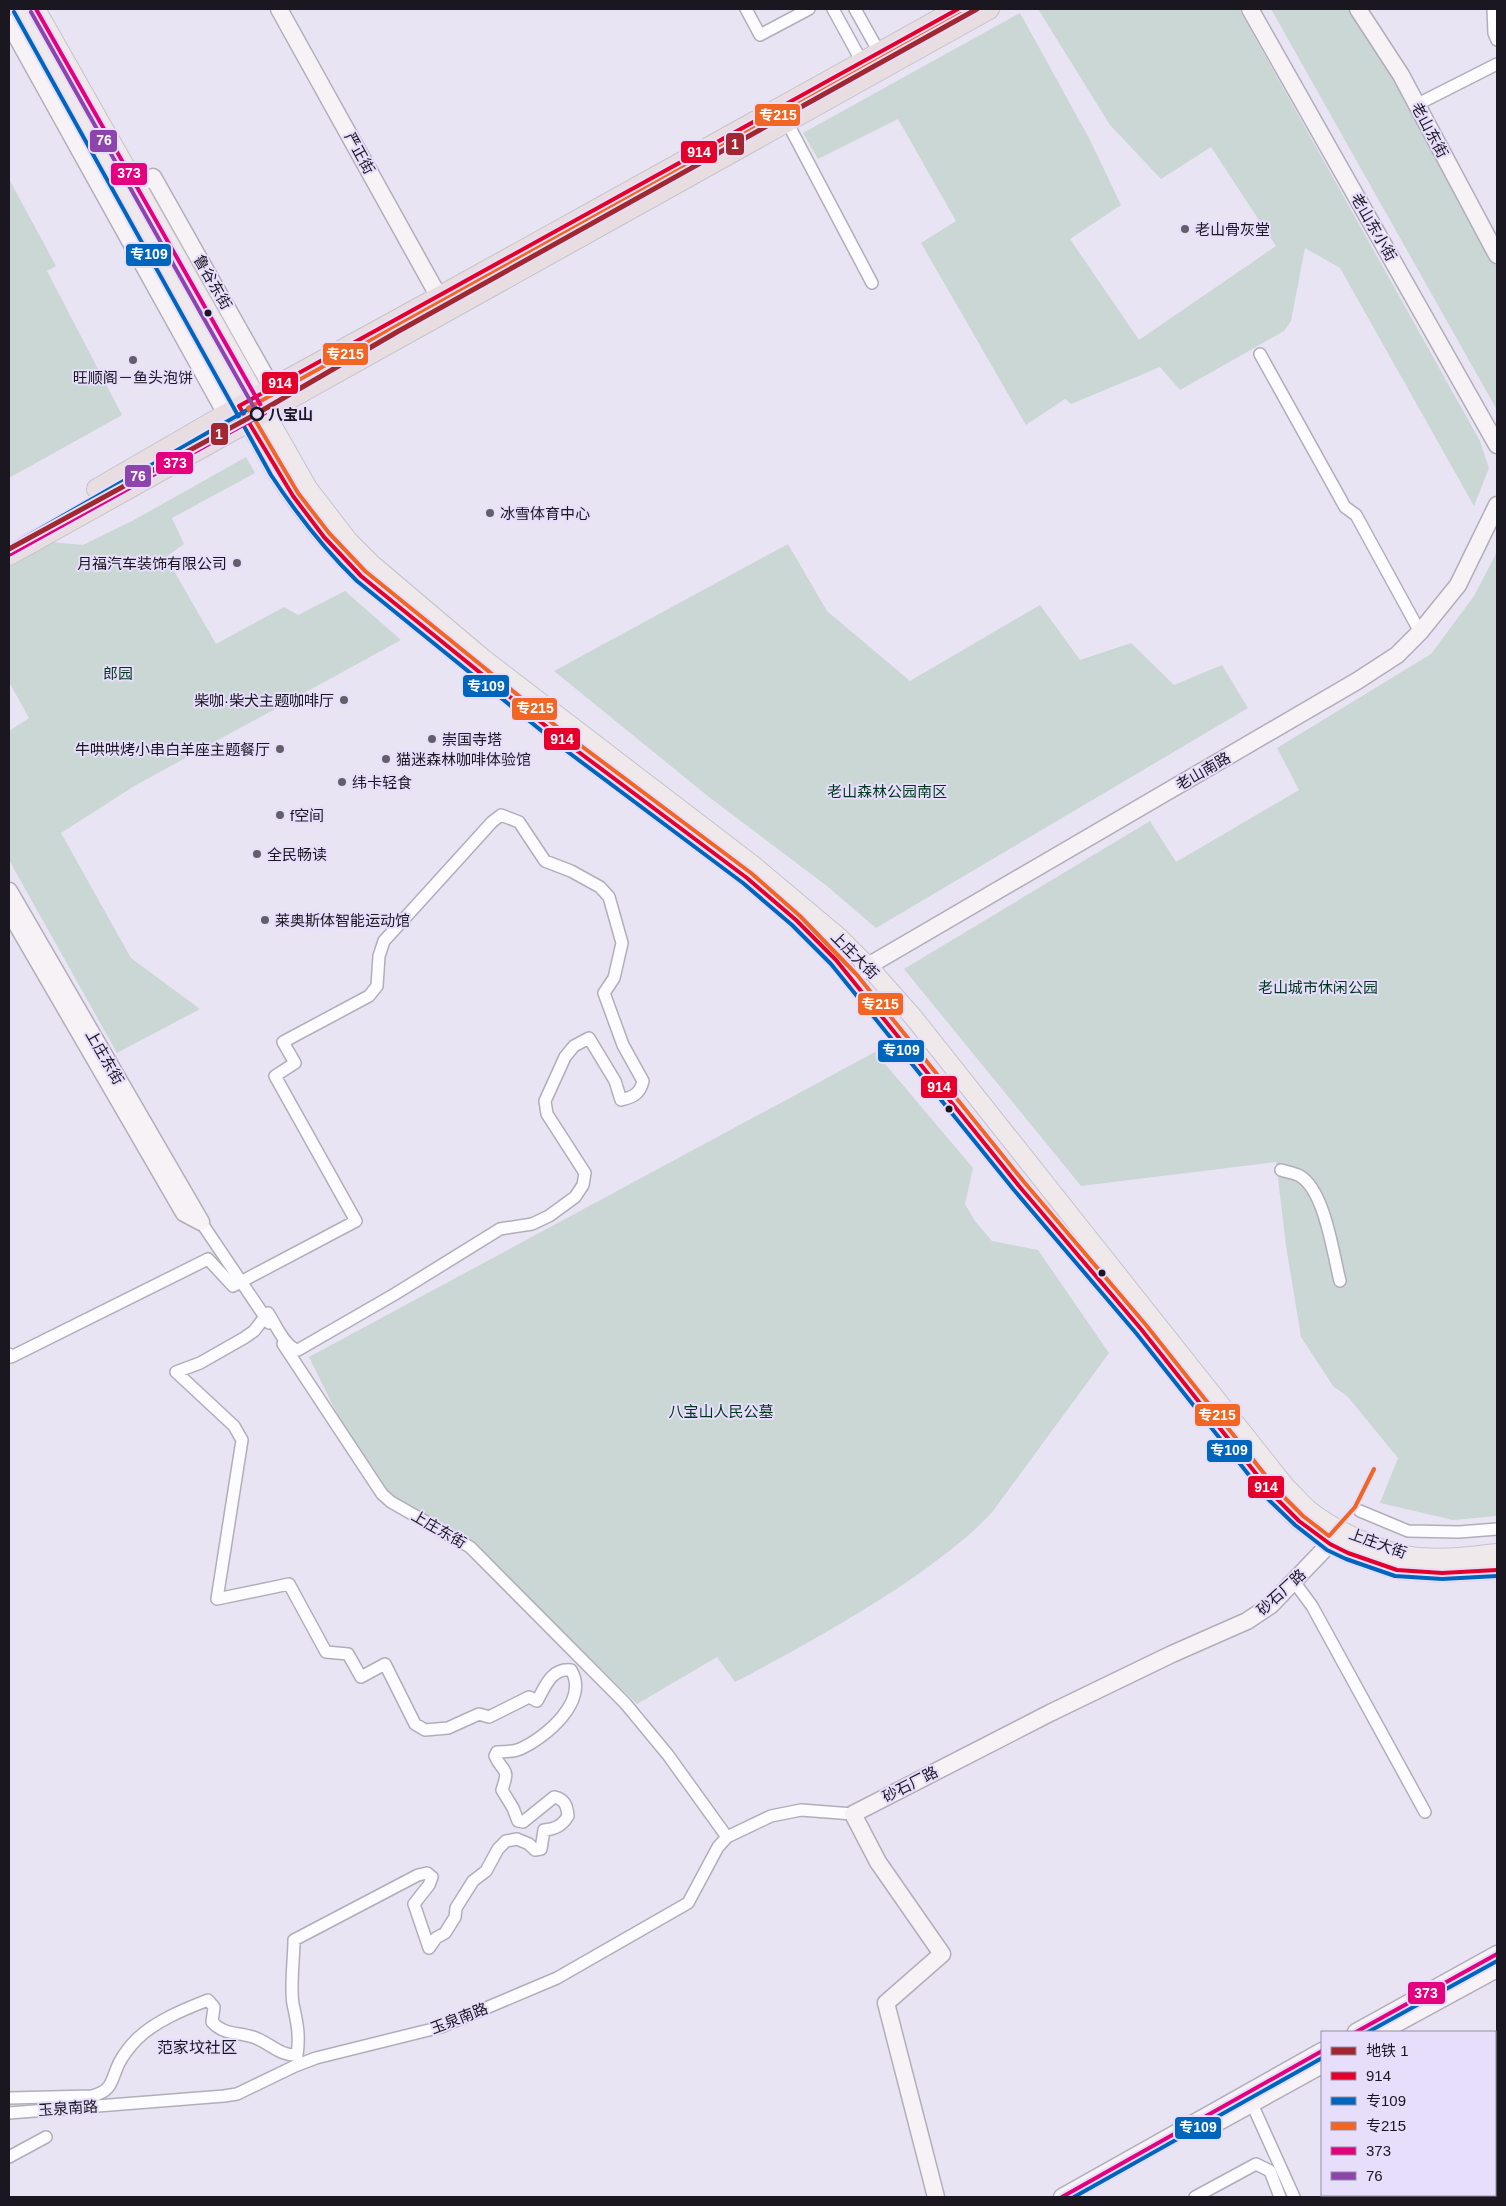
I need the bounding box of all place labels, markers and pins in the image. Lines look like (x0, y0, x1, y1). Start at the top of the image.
place label: 老山骨灰堂 (1195, 221, 1270, 238)
marker: 老山骨灰堂 (1179, 223, 1191, 235)
unlabelled marker (203, 308, 213, 318)
marker: 旺顺阁－鱼头泡饼 (127, 354, 139, 366)
place label: 旺顺阁－鱼头泡饼 (73, 369, 193, 386)
place label: 八宝山 (268, 406, 313, 423)
marker: 八宝山 (250, 407, 264, 421)
place label: 冰雪体育中心 (500, 505, 590, 522)
marker: 冰雪体育中心 (484, 507, 496, 519)
place label: 月福汽车装饰有限公司 (77, 555, 227, 572)
marker: 月福汽车装饰有限公司 (231, 557, 243, 569)
place label: 柴咖·柴犬主题咖啡厅 (194, 692, 334, 709)
marker: 柴咖·柴犬主题咖啡厅 (338, 694, 350, 706)
place label: 崇国寺塔 (442, 731, 502, 748)
marker: 崇国寺塔 (426, 733, 438, 745)
place label: 牛哄哄烤小串白羊座主题餐厅 (75, 741, 270, 758)
marker: 牛哄哄烤小串白羊座主题餐厅 (274, 743, 286, 755)
place label: 猫迷森林咖啡体验馆 (396, 751, 531, 768)
marker: 猫迷森林咖啡体验馆 (380, 753, 392, 765)
place label: 纬卡轻食 (352, 774, 412, 791)
marker: 纬卡轻食 (336, 776, 348, 788)
place label: f空间 (290, 807, 324, 824)
marker: f空间 (274, 809, 286, 821)
place label: 全民畅读 (267, 846, 327, 863)
marker: 全民畅读 (251, 848, 263, 860)
place label: 莱奥斯体智能运动馆 (275, 912, 410, 929)
marker: 莱奥斯体智能运动馆 (259, 914, 271, 926)
unlabelled marker (944, 1104, 954, 1114)
unlabelled marker (1097, 1268, 1107, 1278)

